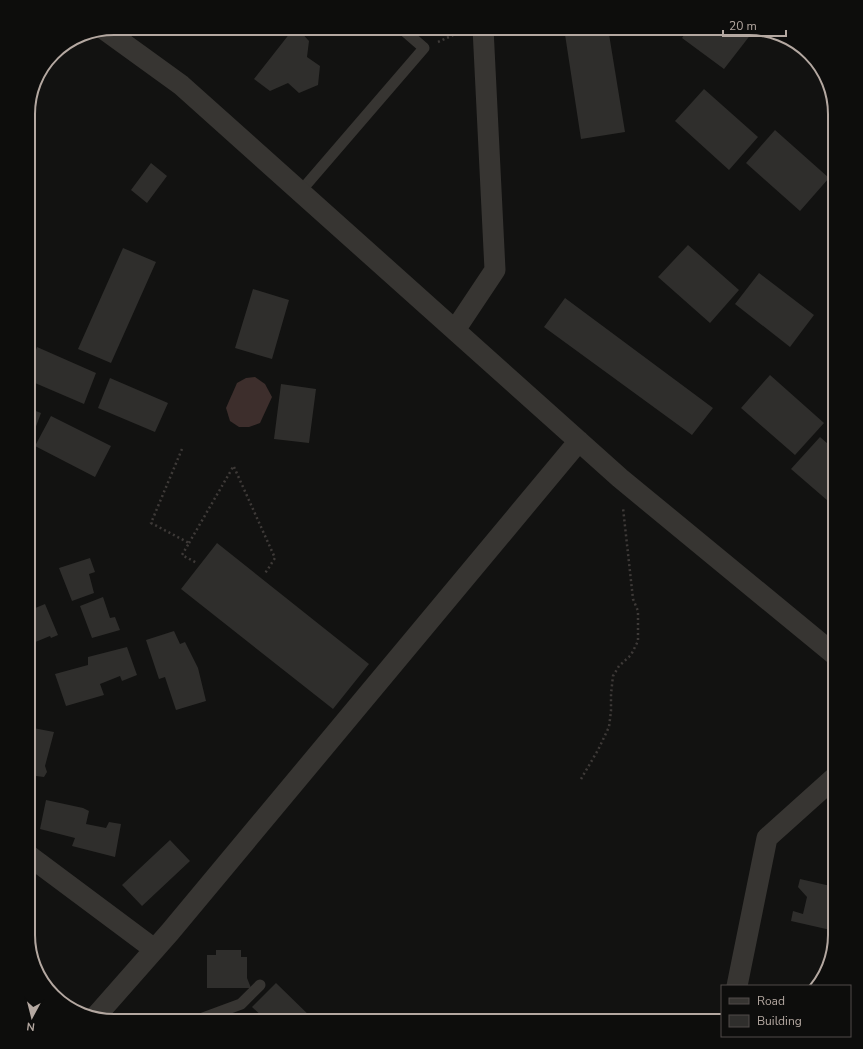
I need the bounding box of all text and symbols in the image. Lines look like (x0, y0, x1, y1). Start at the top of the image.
scale bar (723, 12, 786, 38)
text: 20 m (729, 18, 757, 34)
legend (721, 985, 851, 1037)
text: Road (757, 993, 785, 1009)
north arrow (12, 997, 52, 1037)
text: Building (757, 1013, 802, 1029)
text: N (26, 1018, 36, 1034)

